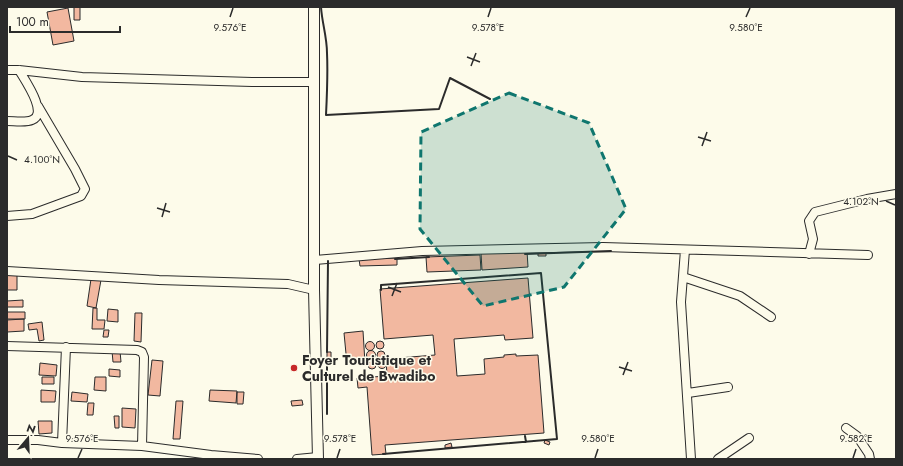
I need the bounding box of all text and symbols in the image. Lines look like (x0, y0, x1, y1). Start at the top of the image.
scale bar (10, 8, 120, 34)
text: 100 m (16, 13, 49, 31)
text: 9.576°E (214, 20, 247, 35)
text: 9.578°E (472, 20, 504, 35)
text: 9.580°E (729, 20, 763, 35)
text: 4.100°N (24, 152, 60, 167)
text: 4.102°N (843, 194, 879, 209)
place label: Foyer Touristique et Culturel de Bwadibo (302, 350, 435, 386)
marker: Foyer Touristique et Culturel de Bwadibo (289, 363, 299, 373)
north arrow (8, 418, 48, 458)
text: N (25, 420, 38, 438)
text: 9.576°E (66, 431, 99, 446)
text: 9.578°E (324, 431, 356, 446)
text: 9.580°E (581, 431, 615, 446)
text: 9.582°E (839, 431, 873, 446)

